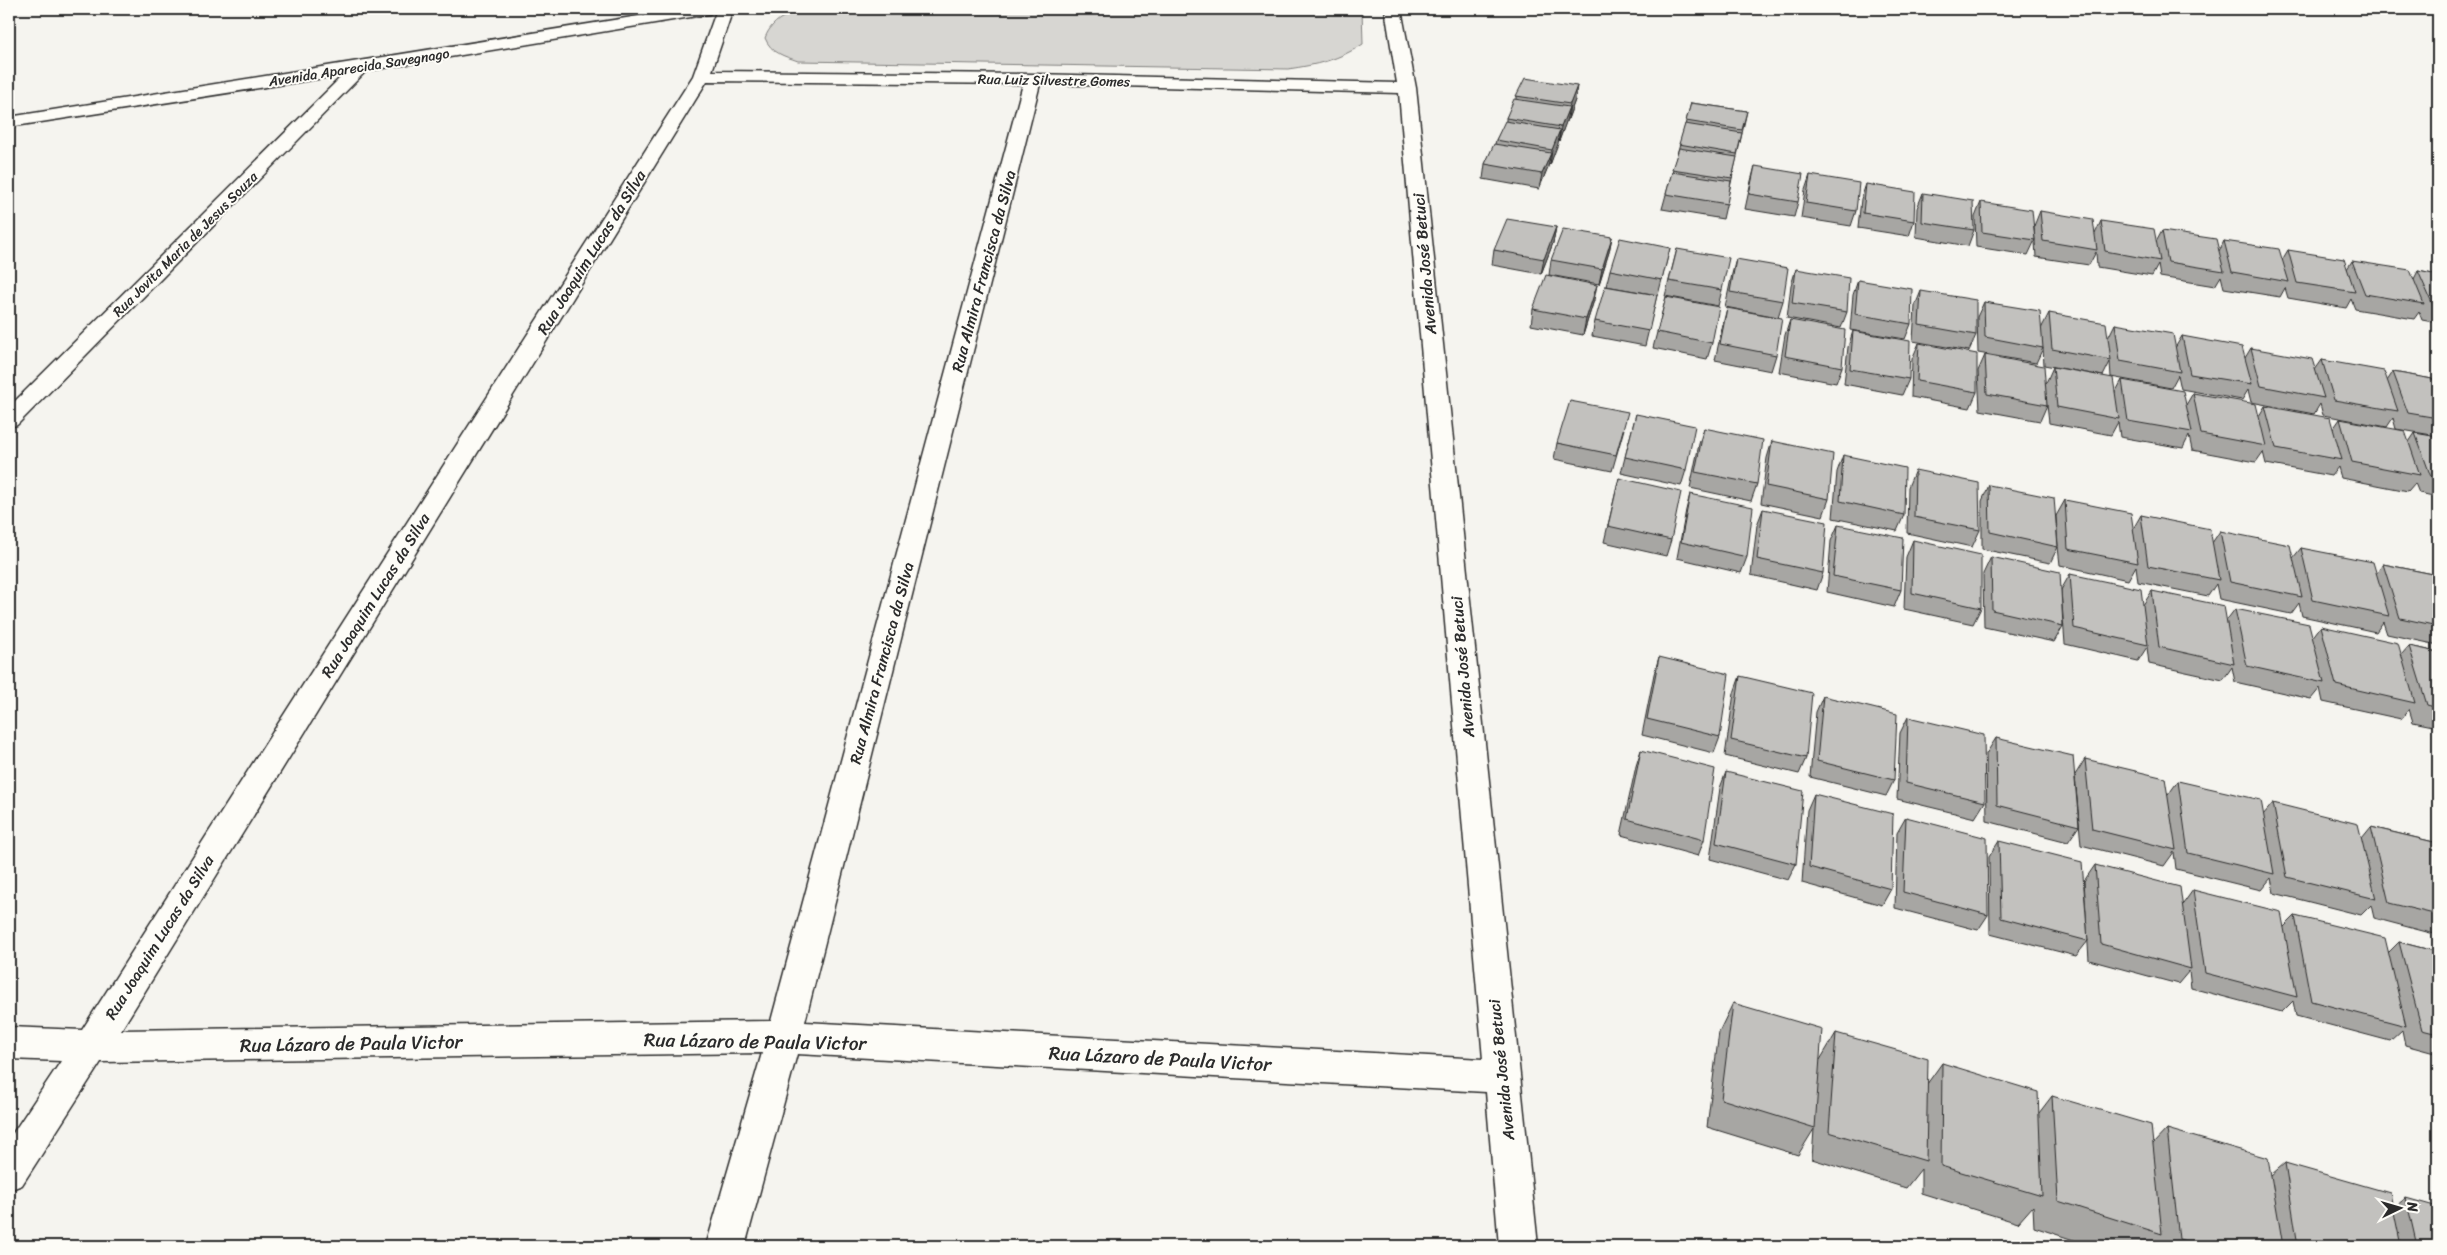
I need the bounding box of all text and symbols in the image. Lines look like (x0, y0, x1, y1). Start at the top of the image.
street label: Avenida Aparecida Savegnago (266, 41, 451, 94)
street label: Rua Luiz Silvestre Gomes (978, 67, 1131, 94)
street label: Rua Joaquim Lucas da Silva (529, 163, 655, 340)
street label: Rua Jovita Maria de Jesus Souza (107, 165, 265, 323)
street label: Rua Almira Francisca da Silva (943, 167, 1024, 375)
street label: Avenida José Betuci (1404, 192, 1445, 337)
street label: Rua Joaquim Lucas da Silva (313, 506, 439, 683)
street label: Rua Almira Francisca da Silva (841, 559, 922, 767)
street label: Avenida José Betuci (1442, 595, 1483, 740)
street label: Rua Joaquim Lucas da Silva (97, 848, 223, 1025)
street label: Avenida José Betuci (1480, 997, 1523, 1143)
street label: Rua Lázaro de Paula Victor (644, 1023, 868, 1060)
street label: Rua Lázaro de Paula Victor (240, 1025, 464, 1062)
street label: Rua Lázaro de Paula Victor (1048, 1036, 1273, 1081)
north arrow (2374, 1182, 2424, 1232)
text: N (2399, 1200, 2425, 1213)

